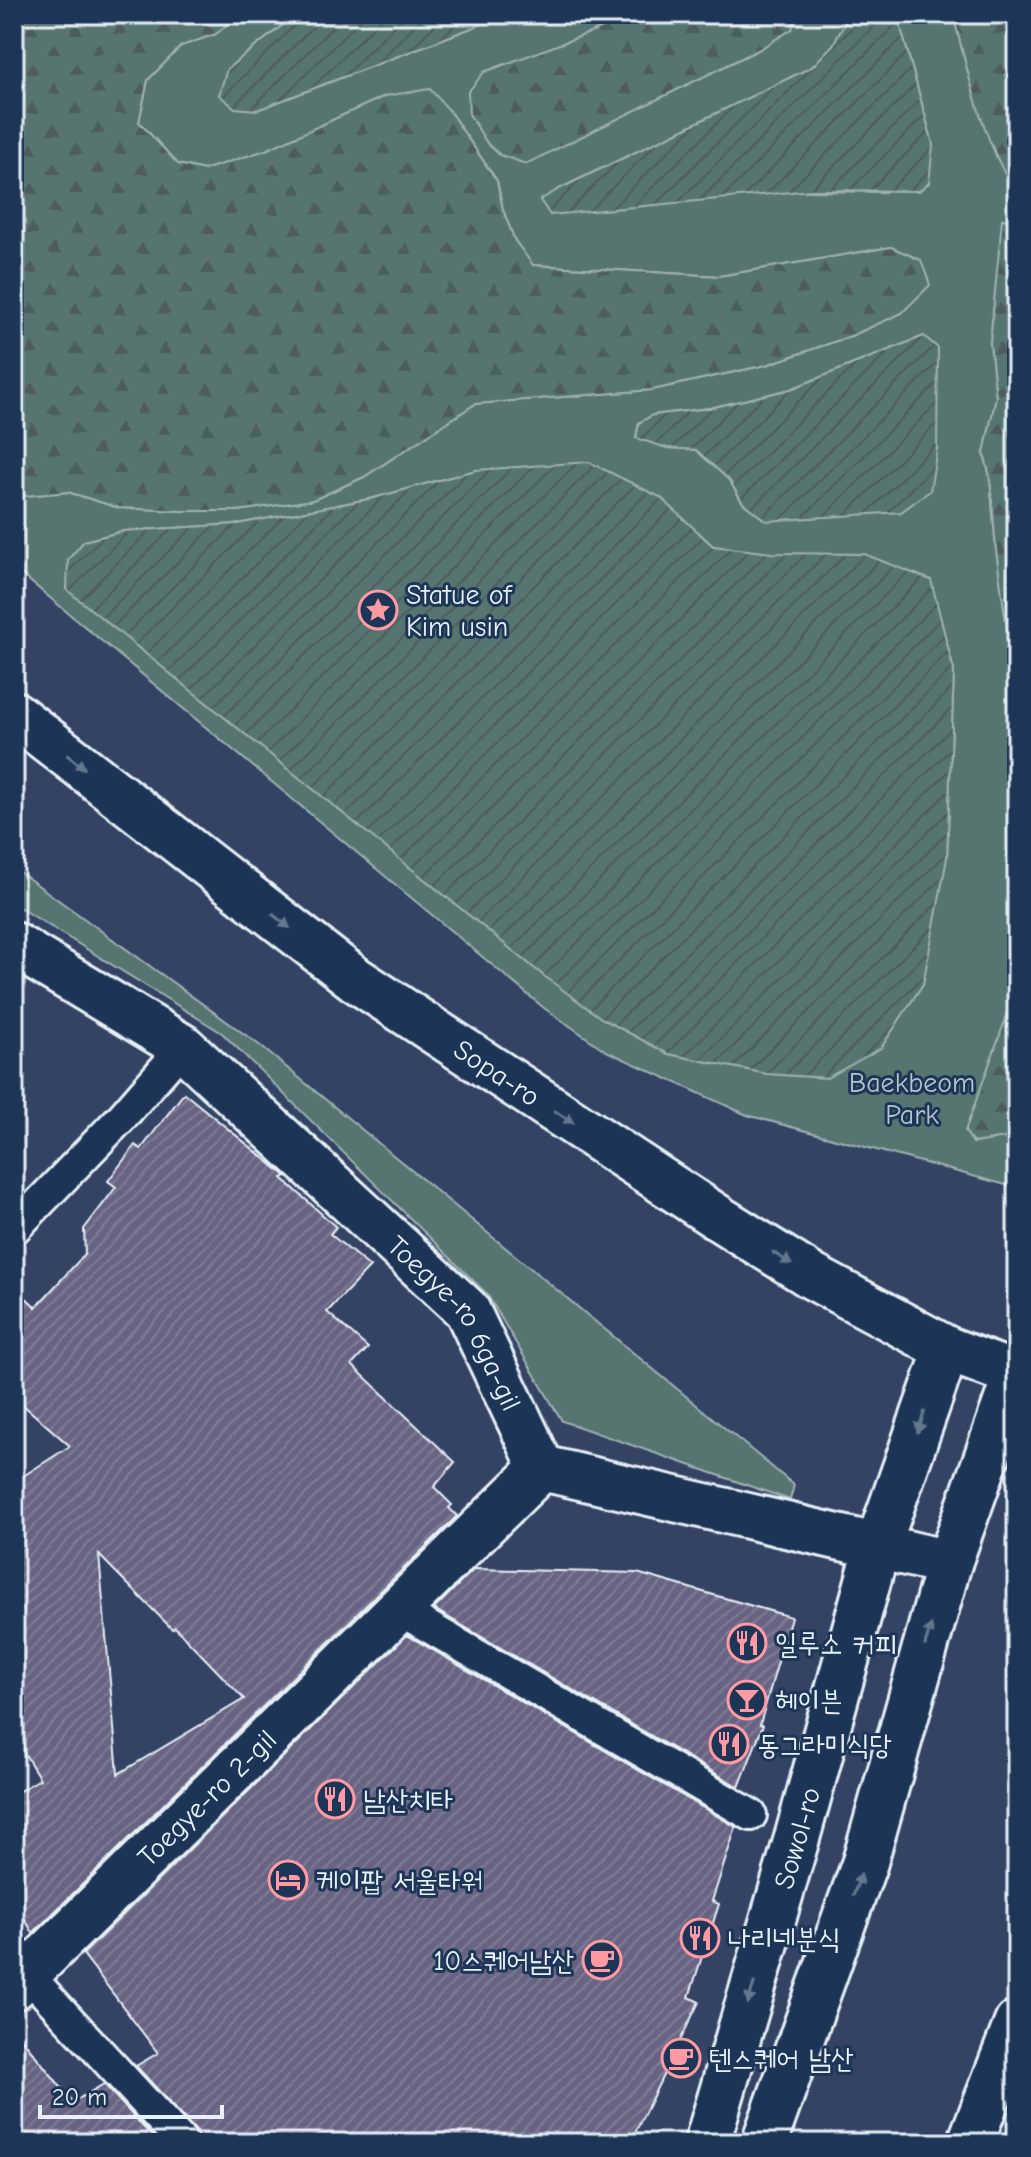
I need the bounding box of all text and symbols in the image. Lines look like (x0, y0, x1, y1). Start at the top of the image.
place label: Statue of Kim usin (406, 579, 513, 643)
place icon: Statue of Kim usin (357, 589, 399, 631)
one-way arrow (66, 753, 86, 770)
one-way arrow (271, 913, 291, 929)
street label: Sopa-ro (448, 1033, 546, 1113)
park label: Baekbeom Park (849, 1067, 975, 1131)
one-way arrow (553, 1109, 575, 1123)
street label: Toegye-ro 6ga-gil (381, 1230, 527, 1416)
one-way arrow (771, 1250, 793, 1264)
one-way arrow (914, 1411, 927, 1435)
restaurant icon: 일루소 커피 (726, 1622, 768, 1664)
one-way arrow (923, 1623, 935, 1648)
place label: 일루소 커피 (775, 1628, 897, 1660)
bar icon: 헤이븐 (726, 1679, 768, 1721)
place label: 헤이븐 (775, 1685, 843, 1717)
restaurant icon: 동그라미식당 (708, 1723, 750, 1765)
street label: Toegye-ro 2-gil (131, 1724, 283, 1873)
place label: 동그라미식당 (757, 1729, 892, 1761)
restaurant icon: 남산치타 (314, 1778, 356, 1820)
place label: 남산치타 (363, 1784, 453, 1816)
street label: Sowol-ro (768, 1784, 827, 1893)
hotel icon: 케이팝 서울타워 (267, 1859, 309, 1901)
place label: 케이팝 서울타워 (316, 1865, 483, 1897)
one-way arrow (851, 1873, 863, 1897)
restaurant icon: 나리네분식 (679, 1917, 721, 1959)
place label: 나리네분식 (728, 1923, 841, 1955)
cafe icon: 10스퀘어남산 (581, 1939, 623, 1981)
place label: 10스퀘어남산 (433, 1945, 574, 1977)
one-way arrow (744, 1982, 757, 2006)
cafe icon: 텐스퀘어 남산 (660, 2037, 702, 2079)
place label: 텐스퀘어 남산 (709, 2043, 854, 2075)
scale bar (40, 2069, 222, 2119)
text: 20 m (52, 2083, 107, 2111)

